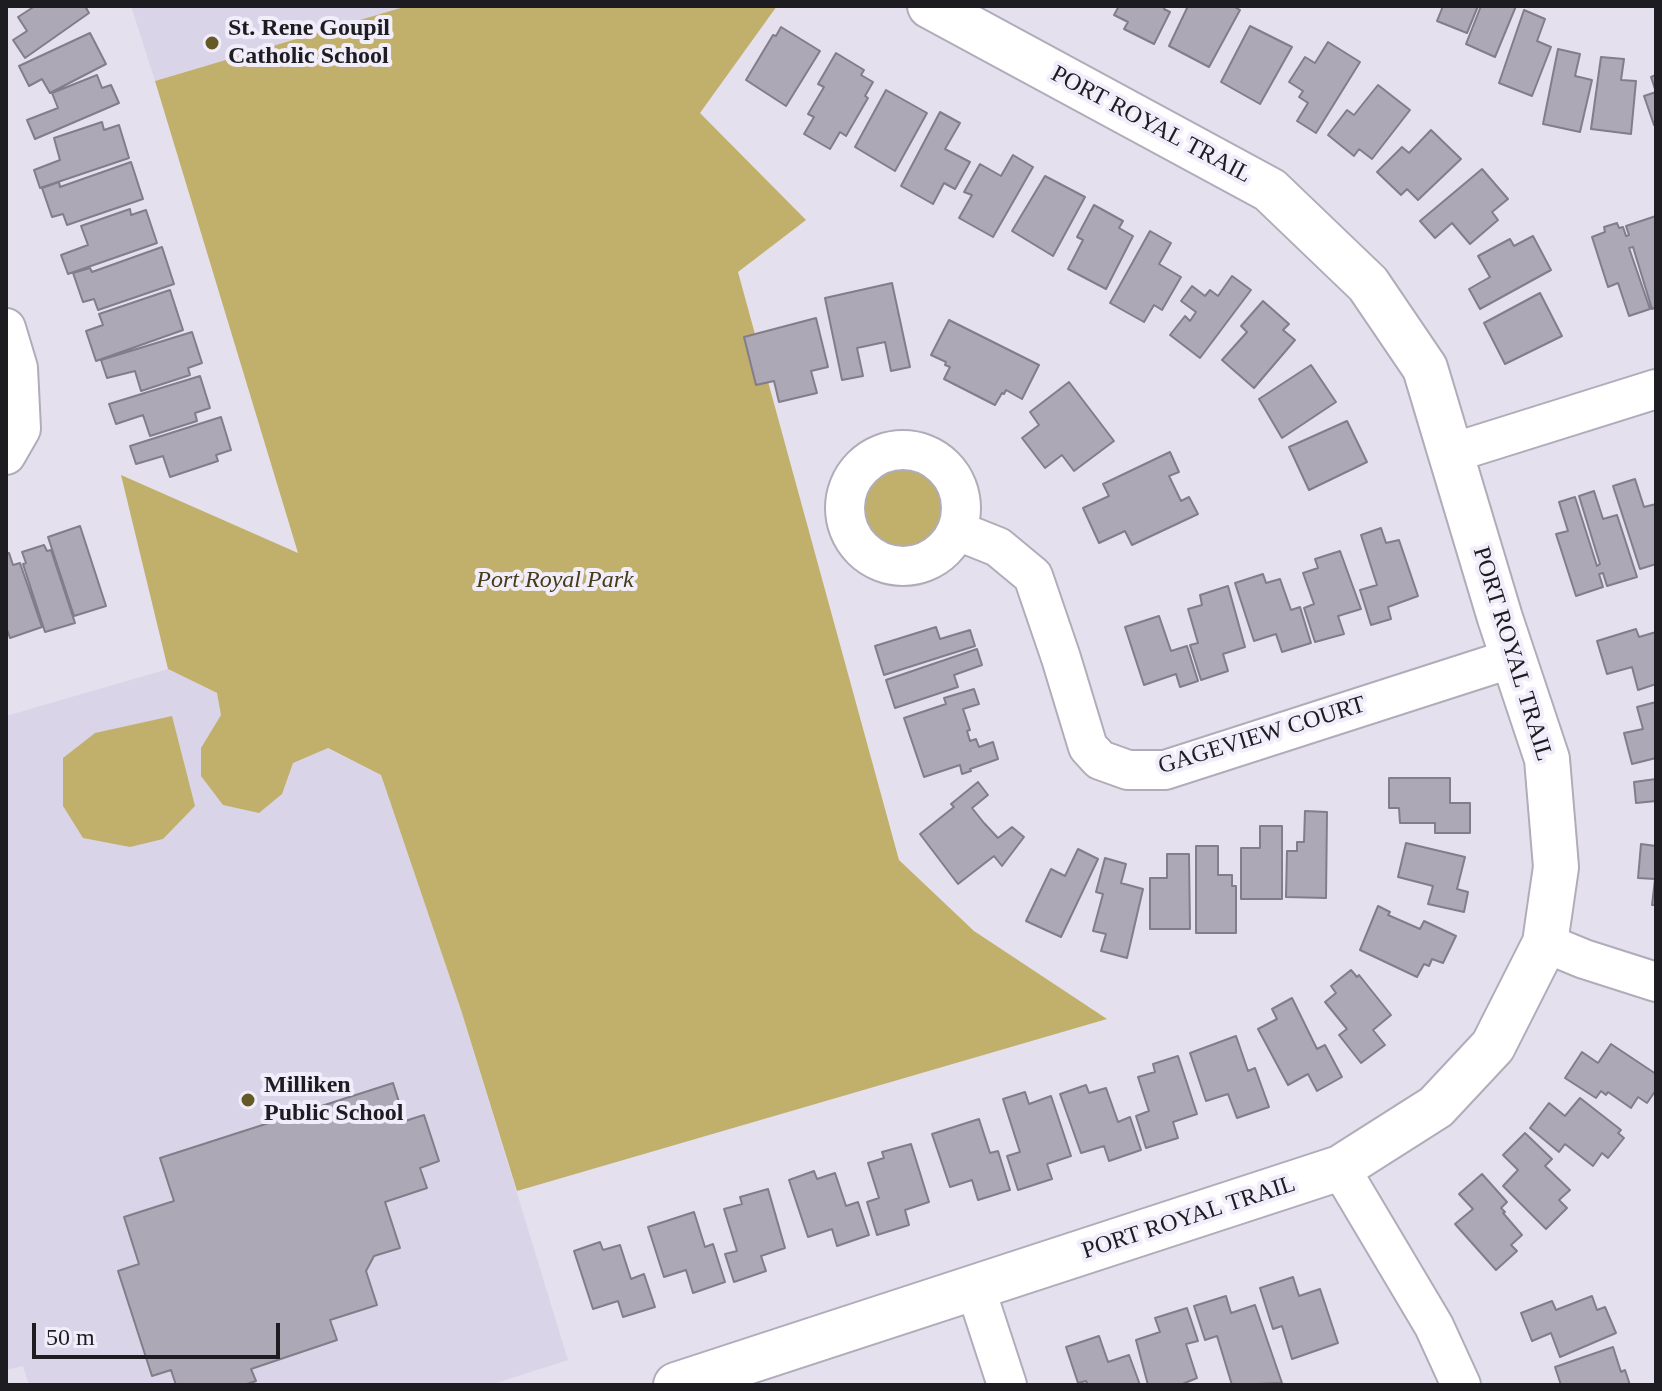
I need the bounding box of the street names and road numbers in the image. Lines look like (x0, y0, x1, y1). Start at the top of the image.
street label: PORT ROYAL TRAIL (1046, 60, 1256, 190)
street label: PORT ROYAL TRAIL (1466, 543, 1558, 765)
street label: GAGEVIEW COURT (1155, 691, 1369, 781)
street label: PORT ROYAL TRAIL (1079, 1170, 1299, 1266)

